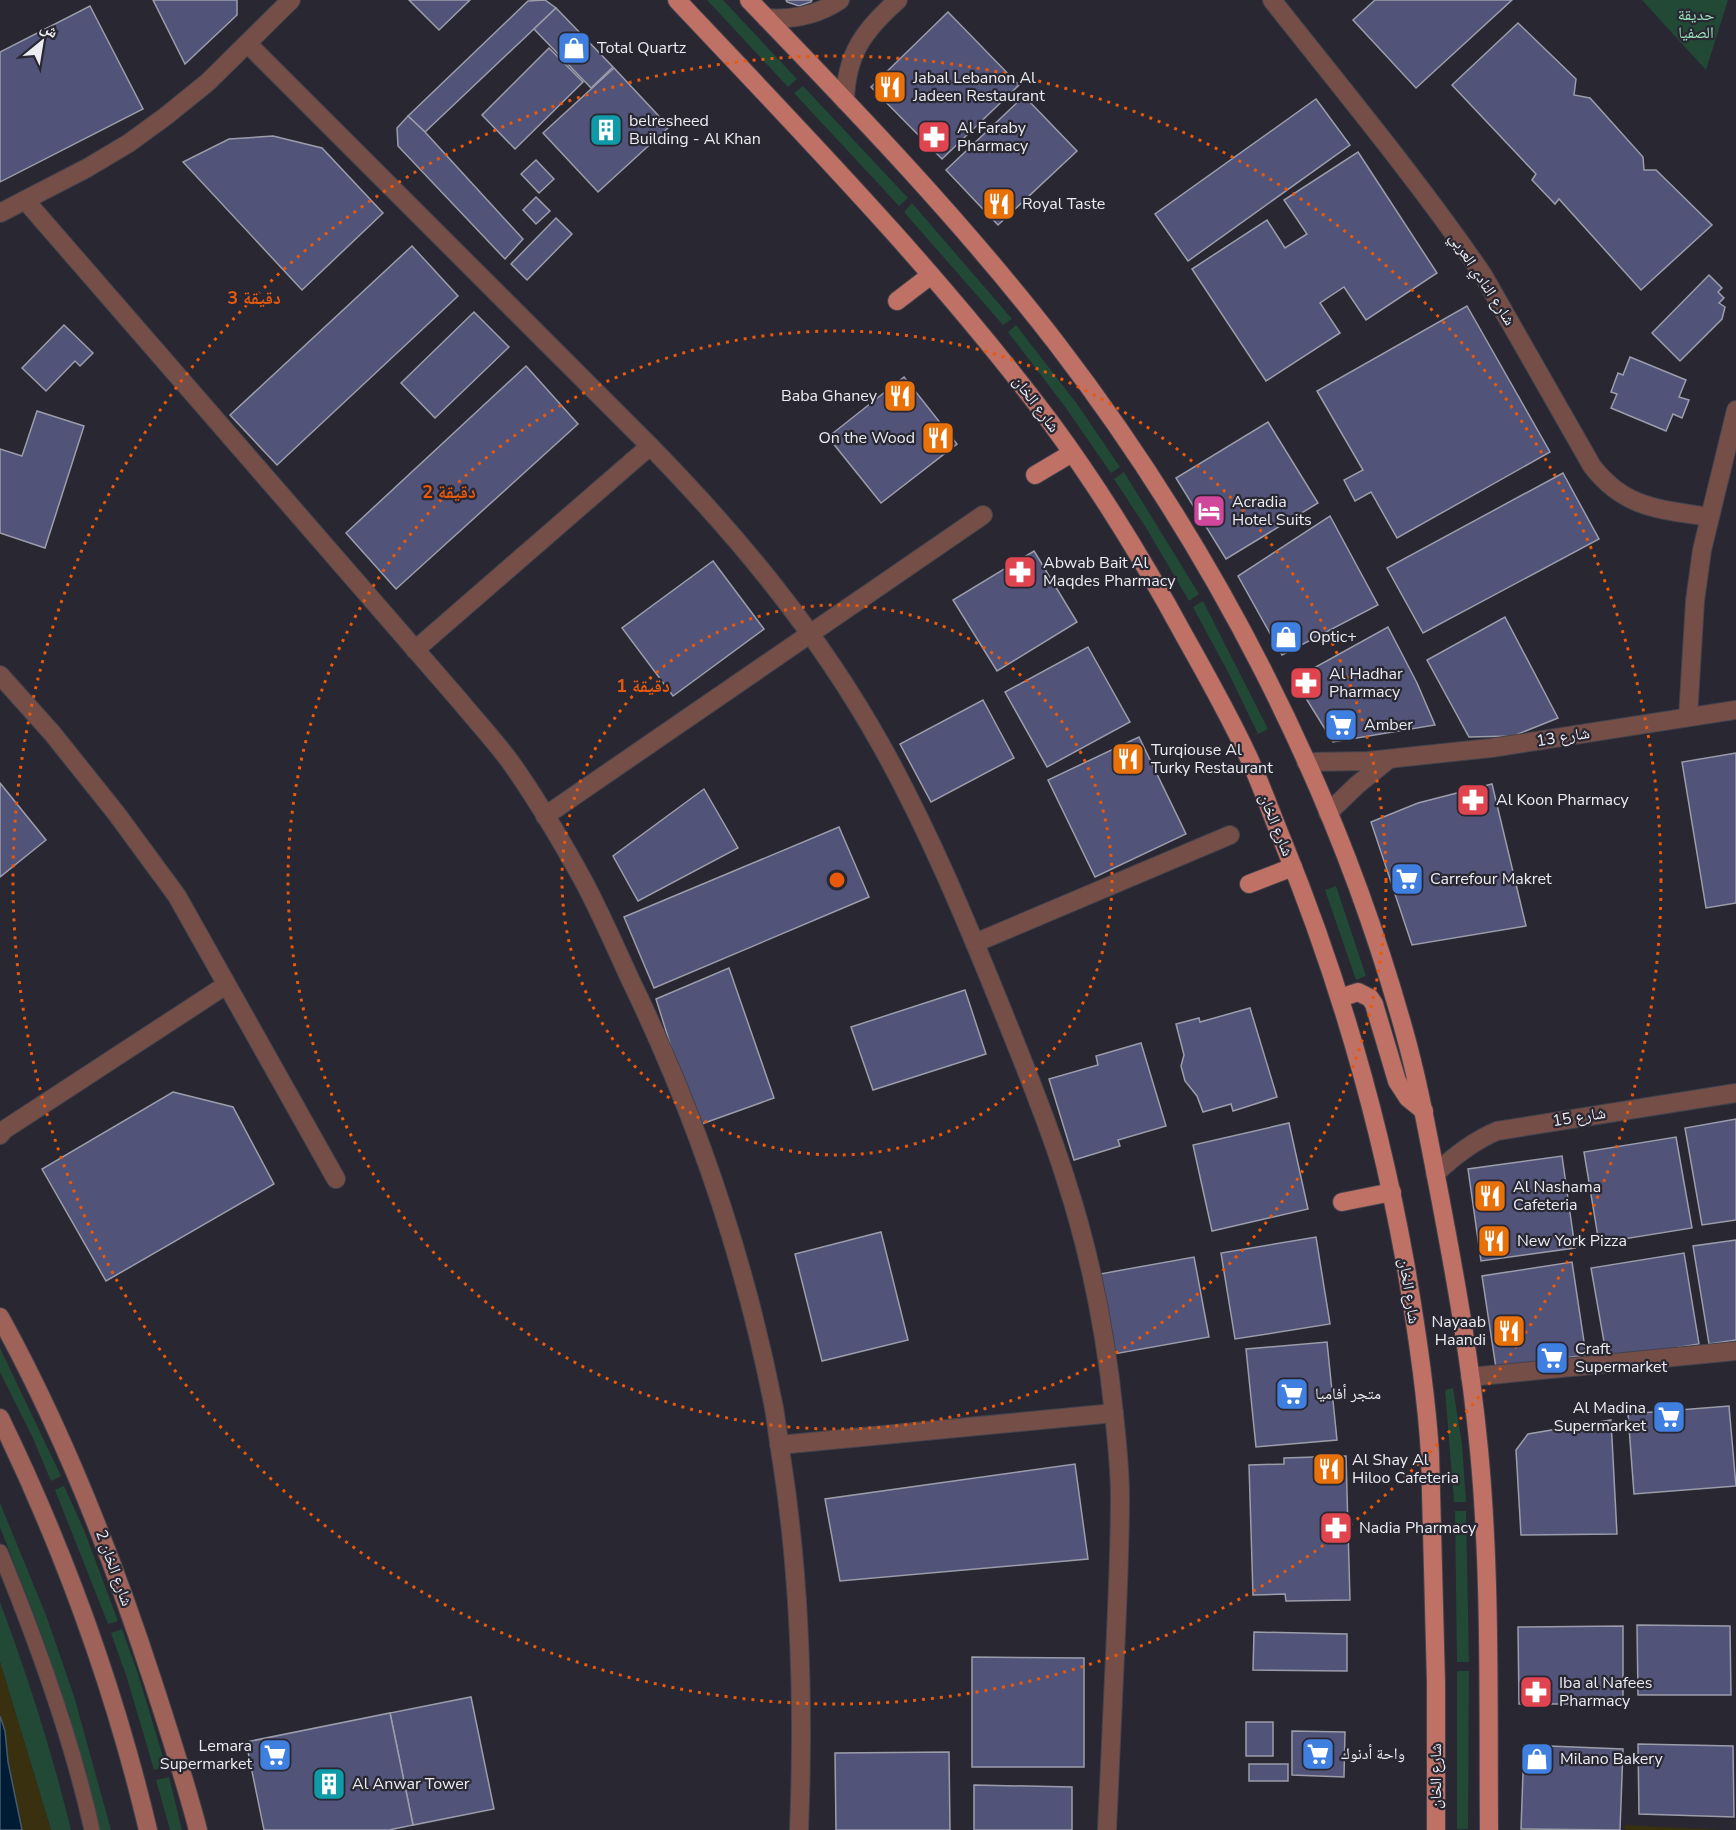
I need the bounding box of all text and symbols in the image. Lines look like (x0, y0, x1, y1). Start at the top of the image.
park label: حديقة الصفيا (1678, 4, 1714, 44)
north arrow (12, 12, 72, 72)
text: ش (36, 16, 62, 44)
shop icon: Total Quartz (556, 30, 592, 66)
place label: Total Quartz (597, 37, 686, 59)
place label: Jabal Lebanon Al Jadeen Restaurant (912, 67, 1045, 107)
restaurant icon: Jabal Lebanon Al Jadeen Restaurant (872, 69, 908, 105)
place label: belresheed Building - Al Khan (629, 110, 761, 150)
building icon: belresheed Building - Al Khan (588, 112, 624, 148)
place label: Al Faraby Pharmacy (957, 117, 1029, 157)
pharmacy icon: Al Faraby Pharmacy (916, 119, 952, 155)
restaurant icon: Royal Taste (981, 186, 1017, 222)
place label: Royal Taste (1022, 193, 1105, 215)
street label: شارع النادي العربي (1443, 228, 1520, 330)
text: 3 دقيقة (227, 286, 281, 310)
street label: شارع الخان (1007, 371, 1065, 437)
restaurant icon: Baba Ghaney (882, 378, 918, 414)
place label: Baba Ghaney (781, 385, 878, 407)
restaurant icon: On the Wood (920, 420, 956, 456)
place label: On the Wood (818, 427, 915, 449)
text: 2 دقيقة (422, 480, 476, 504)
place label: Acradia Hotel Suits (1232, 491, 1312, 531)
hotel icon: Acradia Hotel Suits (1191, 493, 1227, 529)
place label: Abwab Bait Al Maqdes Pharmacy (1043, 552, 1176, 592)
pharmacy icon: Abwab Bait Al Maqdes Pharmacy (1002, 554, 1038, 590)
shop icon: Optic+ (1268, 619, 1304, 655)
place label: Optic+ (1309, 626, 1357, 648)
place label: Al Hadhar Pharmacy (1329, 663, 1403, 703)
pharmacy icon: Al Hadhar Pharmacy (1288, 665, 1324, 701)
text: 1 دقيقة (616, 674, 670, 698)
supermarket icon: Amber (1323, 707, 1359, 743)
place label: Amber (1364, 714, 1413, 736)
street label: شارع 13 (1535, 722, 1591, 752)
place label: Turqiouse Al Turky Restaurant (1151, 739, 1273, 779)
restaurant icon: Turqiouse Al Turky Restaurant (1110, 741, 1146, 777)
pharmacy icon: Al Koon Pharmacy (1455, 782, 1491, 818)
place label: Al Koon Pharmacy (1496, 789, 1629, 811)
street label: شارع الخان (1253, 790, 1299, 860)
supermarket icon: Carrefour Makret (1389, 861, 1425, 897)
place label: Carrefour Makret (1430, 868, 1552, 890)
centre of rings (827, 870, 847, 890)
street label: شارع 15 (1551, 1102, 1607, 1132)
place label: Al Nashama Cafeteria (1513, 1176, 1601, 1216)
restaurant icon: Al Nashama Cafeteria (1472, 1178, 1508, 1214)
restaurant icon: New York Pizza (1476, 1223, 1512, 1259)
place label: New York Pizza (1517, 1230, 1627, 1252)
street label: شارع الخان (1393, 1257, 1425, 1325)
place label: Nayaab Haandi (1431, 1311, 1486, 1351)
restaurant icon: Nayaab Haandi (1491, 1313, 1527, 1349)
place label: Craft Supermarket (1575, 1338, 1668, 1378)
supermarket icon: Craft Supermarket (1534, 1340, 1570, 1376)
supermarket icon: متجر أفاميا (1274, 1376, 1310, 1412)
place label: متجر أفاميا (1315, 1383, 1381, 1405)
place label: Al Madina Supermarket (1554, 1397, 1646, 1437)
supermarket icon: Al Madina Supermarket (1651, 1399, 1687, 1435)
place label: Al Shay Al Hiloo Cafeteria (1352, 1449, 1459, 1489)
restaurant icon: Al Shay Al Hiloo Cafeteria (1311, 1451, 1347, 1487)
pharmacy icon: Nadia Pharmacy (1318, 1510, 1354, 1546)
place label: Nadia Pharmacy (1359, 1517, 1477, 1539)
street label: شارع الخان 2 (90, 1527, 138, 1609)
place label: Iba al Nafees Pharmacy (1559, 1672, 1653, 1712)
pharmacy icon: Iba al Nafees Pharmacy (1518, 1674, 1554, 1710)
place label: Lemara Supermarket (160, 1735, 252, 1775)
supermarket icon: واحة أدنوك (1300, 1736, 1336, 1772)
supermarket icon: Lemara Supermarket (257, 1737, 293, 1773)
shop icon: Milano Bakery (1519, 1741, 1555, 1777)
place label: واحة أدنوك (1341, 1743, 1405, 1765)
street label: شارع الخان (1425, 1743, 1447, 1809)
place label: Milano Bakery (1560, 1748, 1664, 1770)
building icon: Al Anwar Tower (311, 1766, 347, 1802)
place label: Al Anwar Tower (352, 1773, 470, 1795)

